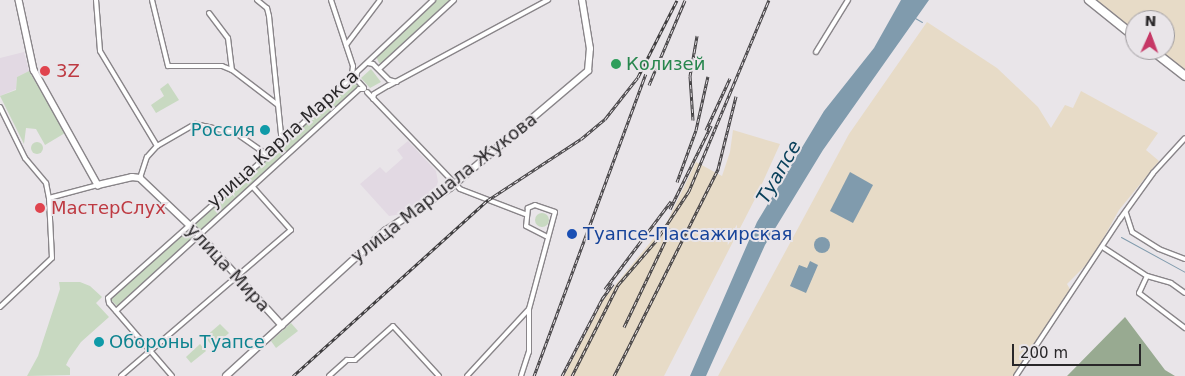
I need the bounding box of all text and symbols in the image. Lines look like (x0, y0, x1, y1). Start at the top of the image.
north arrow (1125, 10, 1175, 60)
text: N (1144, 13, 1157, 29)
place label: Колизей (626, 53, 705, 75)
marker: Колизей (610, 58, 622, 70)
place label: 3Z (56, 60, 80, 82)
marker: 3Z (38, 64, 52, 78)
street label: улица Карла Маркса (203, 65, 363, 213)
street label: улица Маршала Жукова (347, 109, 541, 267)
place label: Россия (191, 119, 255, 141)
marker: Россия (259, 124, 271, 136)
water label: Туапсе (752, 136, 806, 208)
place label: МастерСлух (51, 197, 166, 219)
marker: МастерСлух (33, 201, 47, 215)
street label: улица Мира (182, 219, 274, 317)
place label: Туапсе-Пассажирская (583, 223, 792, 245)
marker: Туапсе-Пассажирская (565, 227, 579, 241)
place label: Обороны Туапсе (109, 331, 265, 353)
scale bar (1015, 334, 1144, 366)
marker: Обороны Туапсе (93, 336, 105, 348)
text: 200 m (1020, 344, 1068, 362)

